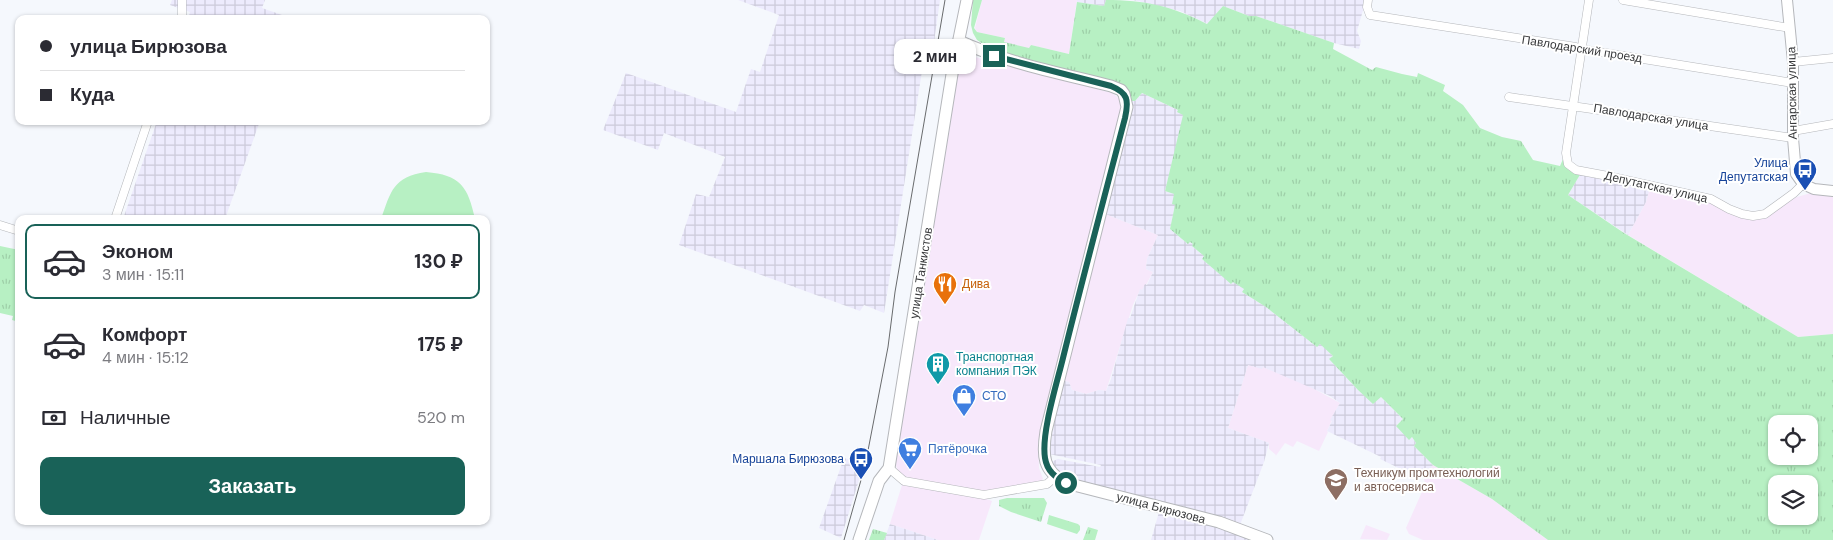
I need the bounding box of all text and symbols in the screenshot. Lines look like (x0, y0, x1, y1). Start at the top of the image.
street label: Павлодарский проезд (1521, 32, 1643, 66)
text: улица Бирюзова (70, 34, 227, 59)
callout: 2 мин (894, 38, 976, 74)
route end (983, 45, 1005, 67)
text: 2 мин (913, 46, 957, 67)
street label: Ангарская улица (1783, 46, 1801, 140)
text: Куда (70, 82, 114, 107)
street label: Павлодарская улица (1592, 100, 1710, 134)
place label: Улица Депутатская (1719, 155, 1788, 185)
bus stop icon: Улица Депутатская (1792, 157, 1818, 191)
street label: Депутатская улица (1603, 167, 1709, 207)
street label: улица Танкистов (906, 226, 936, 320)
icon: car (42, 239, 87, 284)
text: Эконом (102, 239, 173, 264)
text: 130 ₽ (414, 249, 463, 274)
text: 3 мин · 15:11 (102, 264, 184, 285)
restaurant icon: Дива (932, 271, 958, 305)
place label: Дива (962, 276, 990, 292)
icon: car (42, 322, 87, 367)
text: Комфорт (102, 322, 187, 347)
text: 175 ₽ (418, 332, 463, 357)
text: 4 мин · 15:12 (102, 347, 189, 368)
place label: Транспортная компания ПЭК (956, 349, 1037, 379)
building icon: Транспортная компания ПЭК (925, 351, 951, 385)
shop icon: СТО (951, 383, 977, 417)
place label: СТО (982, 388, 1006, 404)
icon: cash (40, 404, 68, 432)
text: Наличные (80, 405, 171, 430)
text: 520 m (417, 407, 465, 428)
map controls (1768, 415, 1818, 525)
button: locate (1768, 415, 1818, 465)
supermarket icon: Пятёрочка (897, 436, 923, 470)
place label: Пятёрочка (928, 441, 987, 457)
bus stop icon: Маршала Бирюзова (848, 446, 874, 480)
place label: Маршала Бирюзова (732, 451, 844, 467)
button: Заказать (40, 457, 465, 515)
place label: Техникум промтехнологий и автосервиса (1354, 465, 1500, 495)
school or university icon: Техникум промтехнологий и автосервиса (1323, 467, 1349, 501)
route start (1055, 472, 1077, 494)
button: layers (1768, 475, 1818, 525)
street label: улица Бирюзова (1115, 488, 1208, 528)

